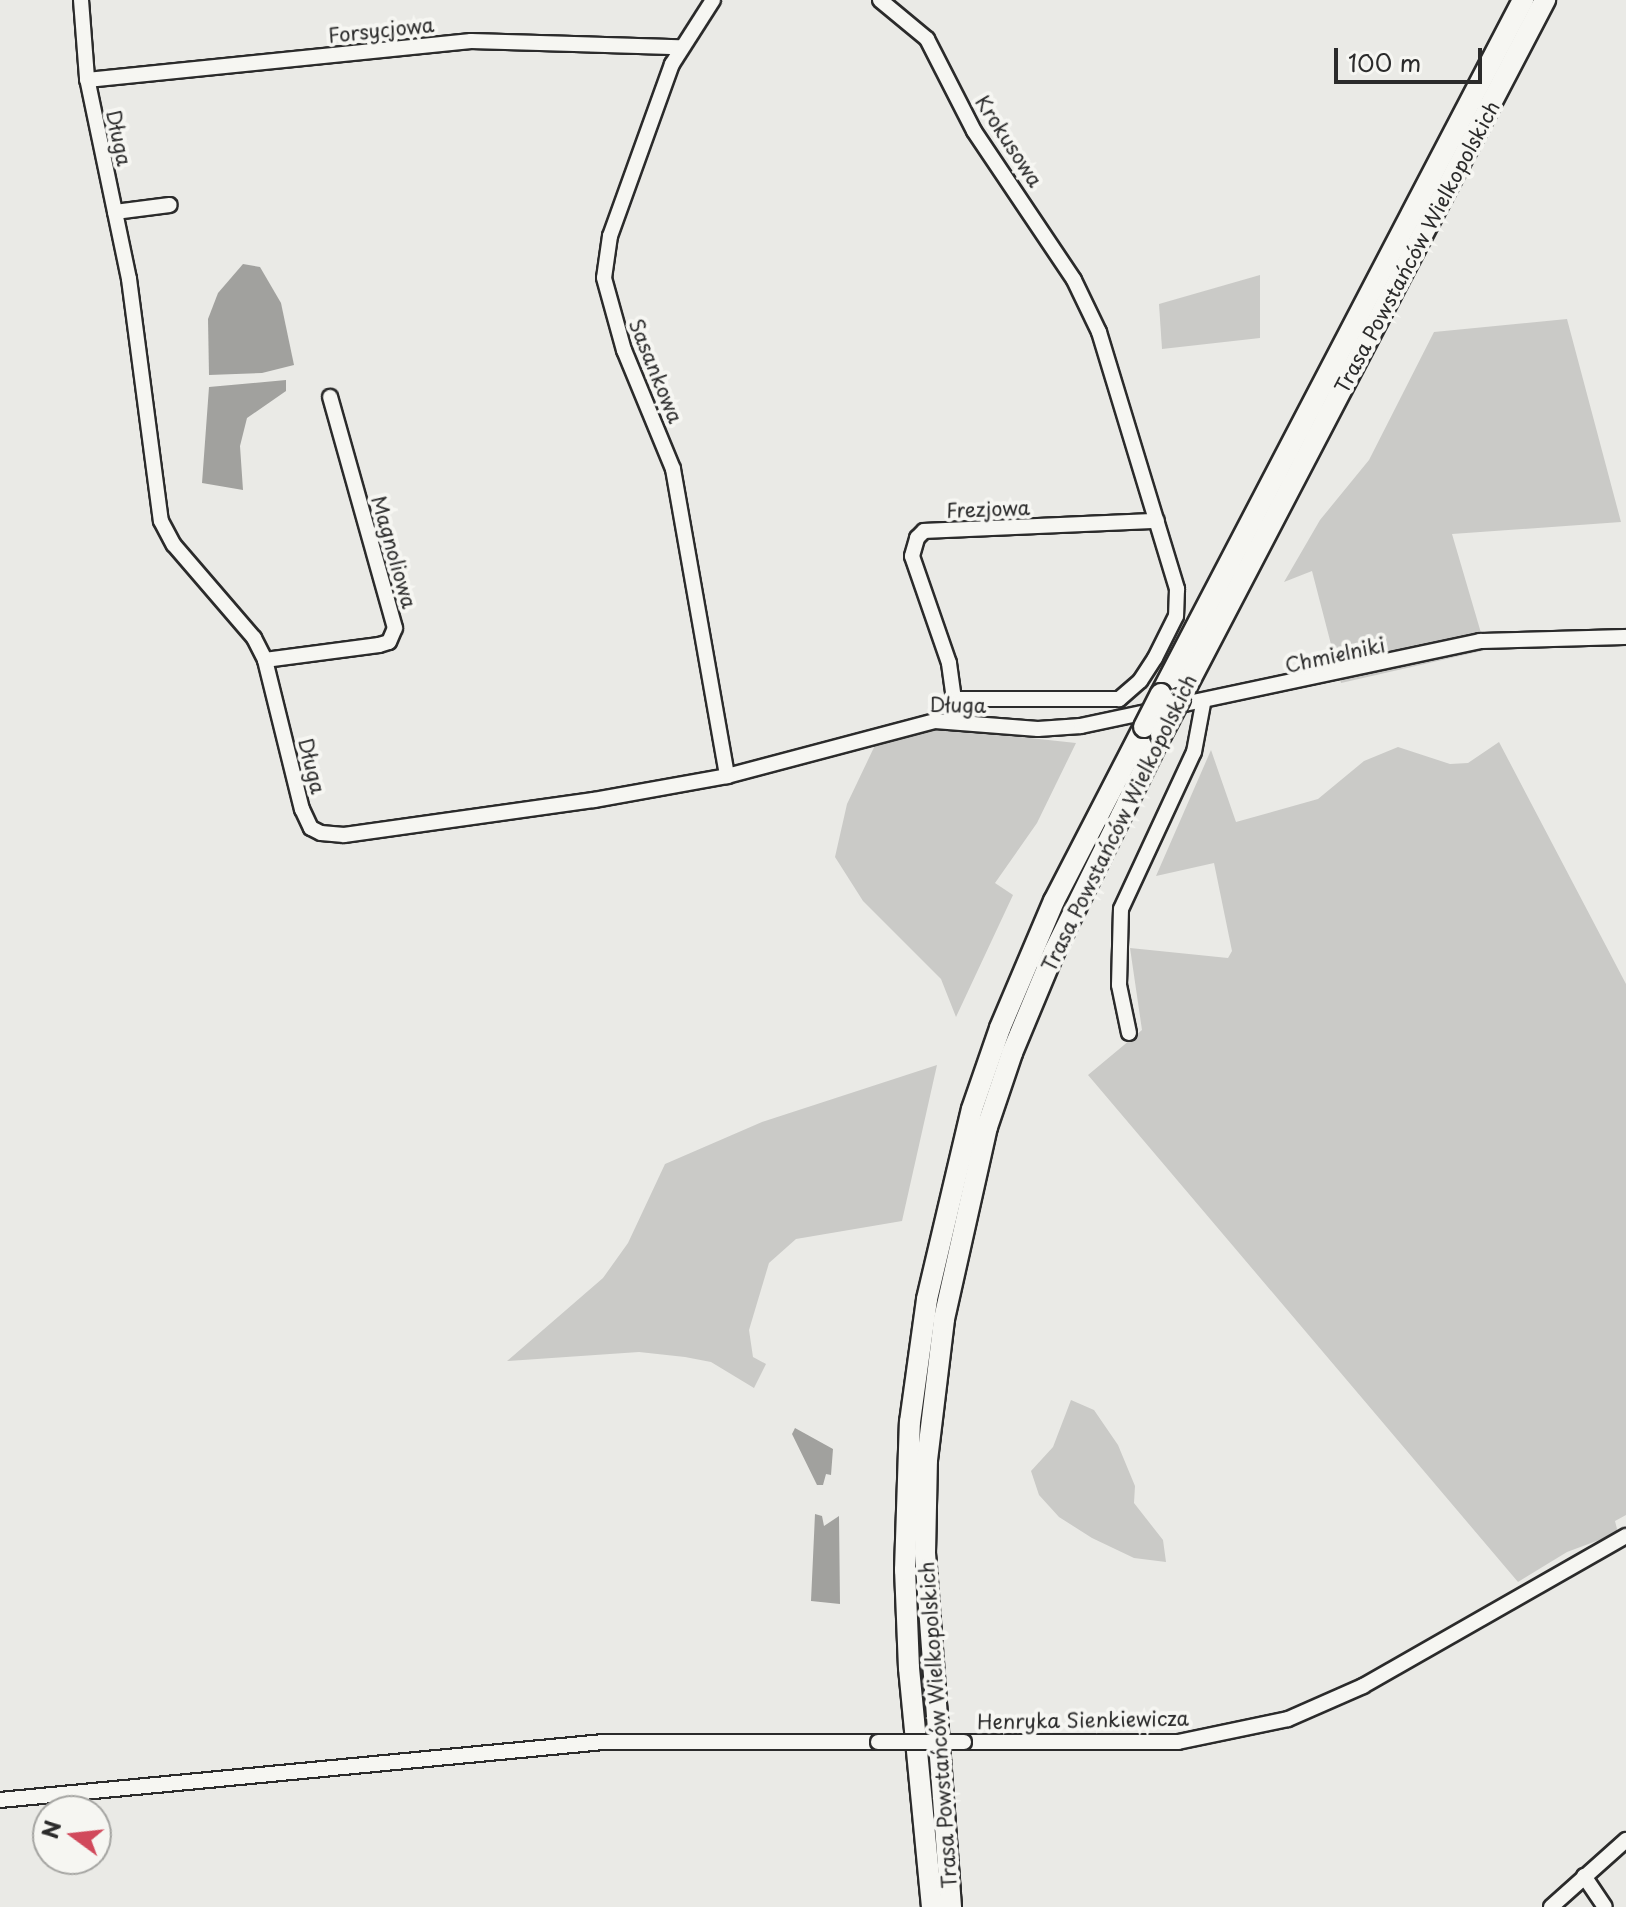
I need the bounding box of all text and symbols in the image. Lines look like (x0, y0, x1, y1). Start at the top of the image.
street label: Forsycjowa (327, 13, 435, 47)
scale bar (1338, 32, 1486, 82)
text: 100 m (1348, 44, 1421, 80)
street label: Krokusowa (970, 91, 1048, 191)
street label: Trasa Powstańców Wielkopolskich (1329, 97, 1505, 397)
street label: Długa (101, 108, 137, 168)
street label: Sasankowa (624, 315, 688, 427)
street label: Magnoliowa (366, 493, 422, 611)
street label: Frezjowa (946, 496, 1030, 522)
street label: Chmielniki (1283, 633, 1387, 677)
street label: Trasa Powstańców Wielkopolskich (1036, 670, 1202, 976)
street label: Długa (930, 693, 986, 717)
street label: Długa (294, 736, 330, 796)
street label: Trasa Powstańców Wielkopolskich (915, 1561, 961, 1889)
street label: Henryka Sienkiewicza (977, 1706, 1189, 1734)
north arrow (32, 1795, 112, 1875)
text: N (32, 1816, 68, 1842)

